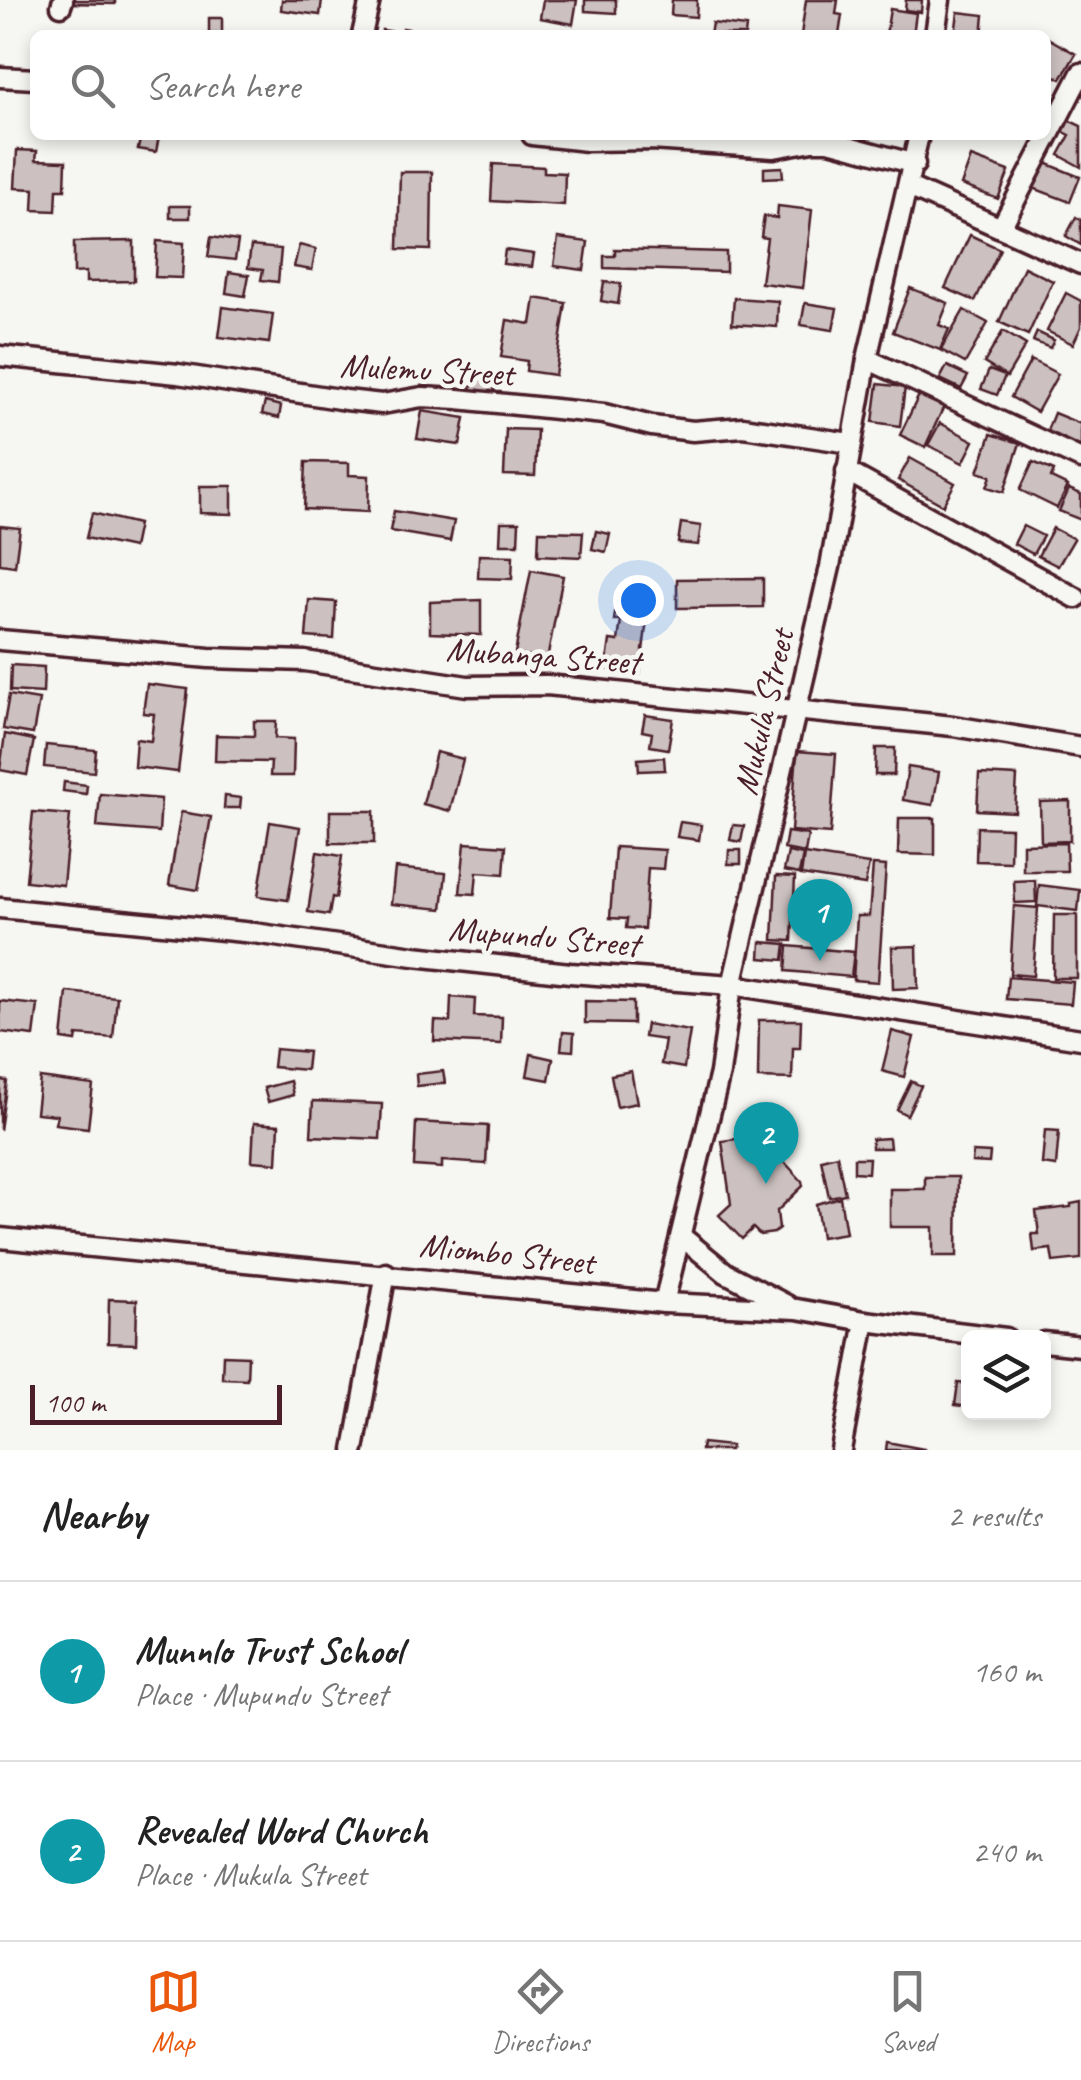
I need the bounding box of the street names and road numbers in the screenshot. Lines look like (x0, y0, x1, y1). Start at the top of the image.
street label: Mulemu Street (339, 342, 518, 397)
street label: Mukula Street (723, 622, 805, 799)
street label: Mubanga Street (445, 626, 646, 685)
street label: Mupundu Street (447, 906, 646, 968)
street label: Miombo Street (417, 1222, 600, 1285)

